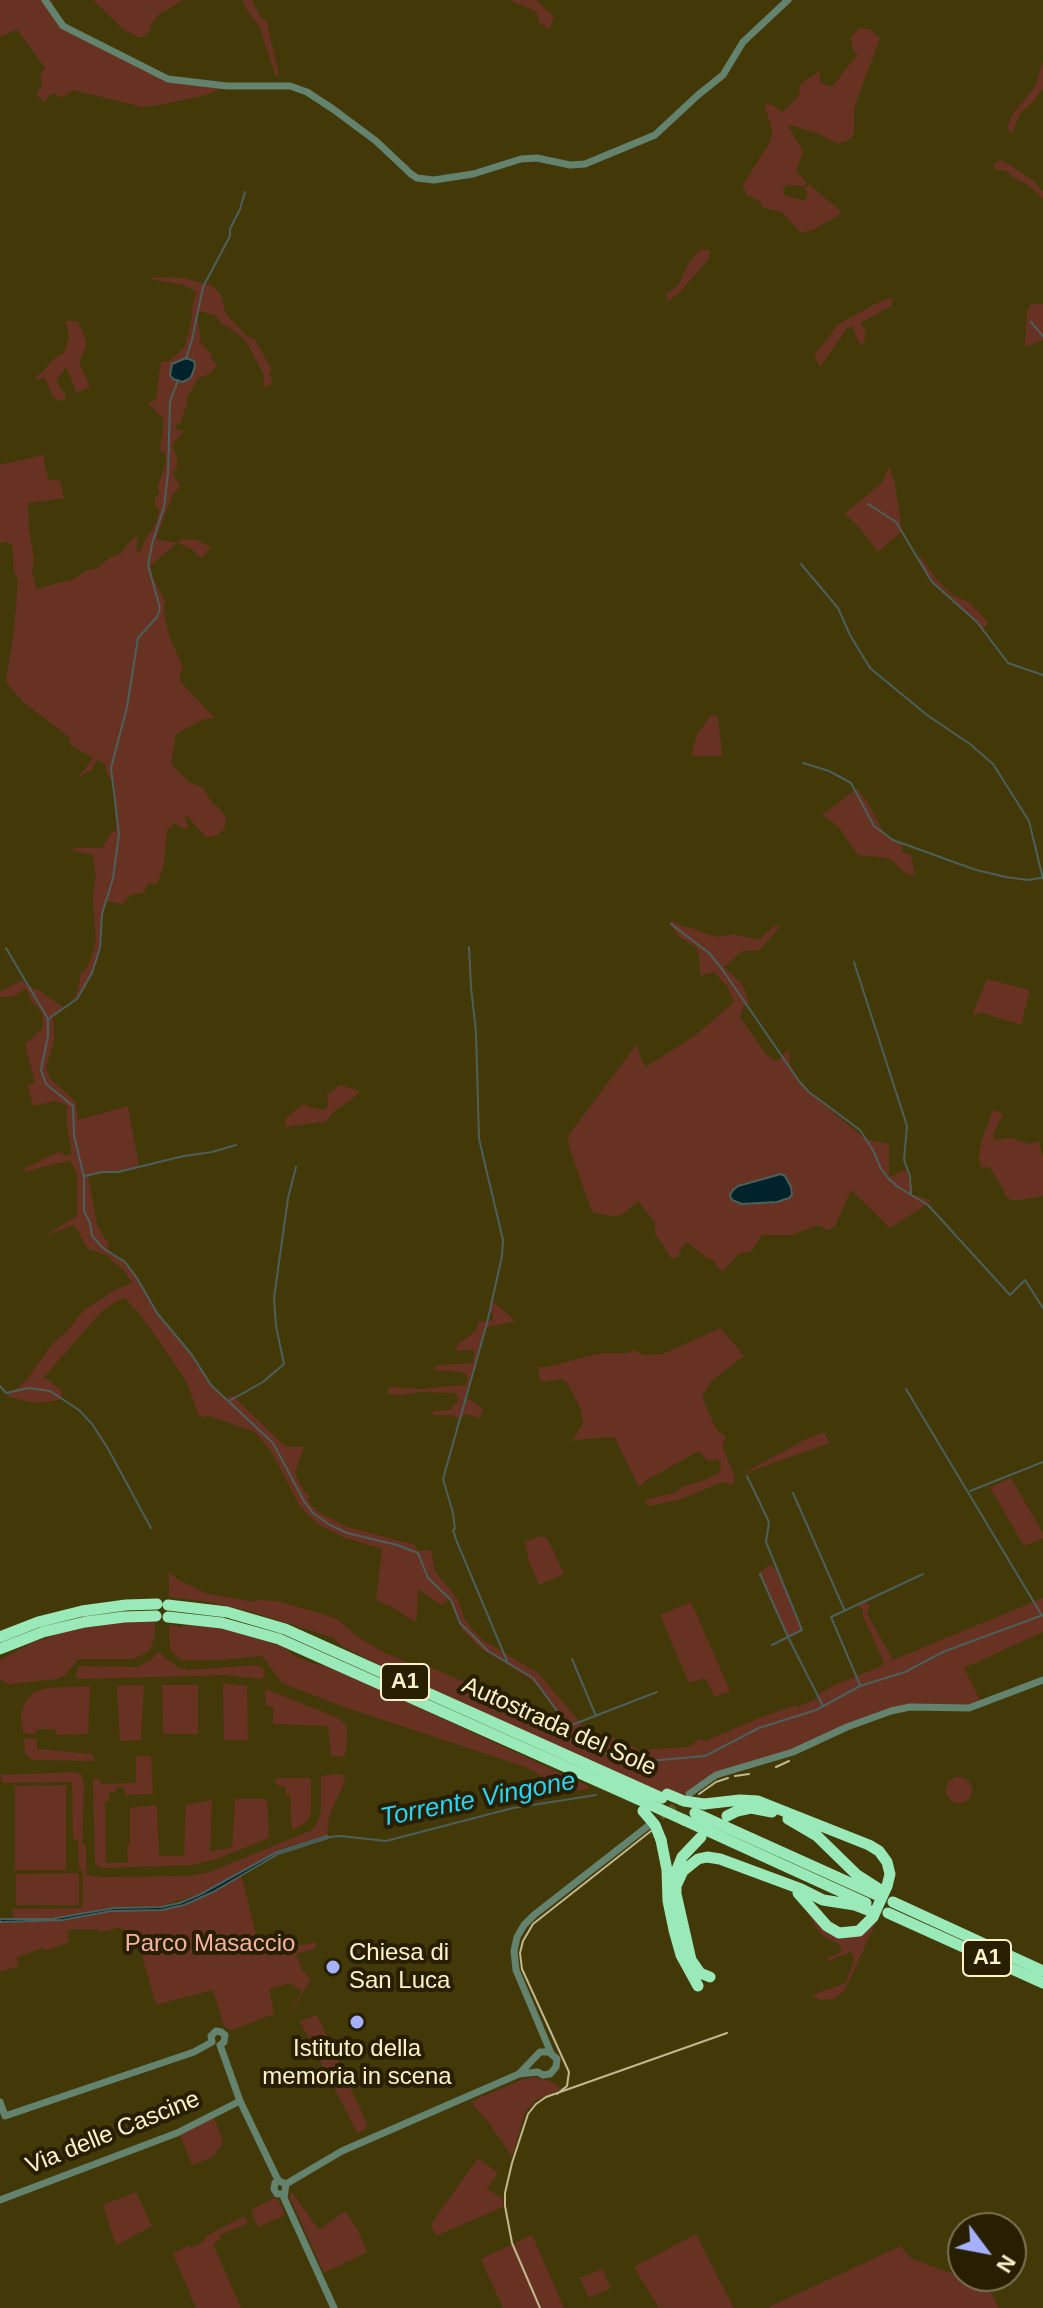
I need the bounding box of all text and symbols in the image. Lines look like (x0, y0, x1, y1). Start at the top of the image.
road number: A1 (381, 1664, 429, 1700)
street label: Autostrada del Sole (457, 1671, 661, 1783)
water label: Torrente Vingone (378, 1766, 578, 1834)
park label: Parco Masaccio (125, 1930, 295, 1958)
place label: Chiesa di San Luca (349, 1939, 450, 1995)
road number: A1 (963, 1940, 1011, 1976)
marker: Chiesa di San Luca (324, 1958, 342, 1976)
marker: Istituto della memoria in scena (348, 2013, 366, 2031)
place label: Istituto della memoria in scena (262, 2035, 452, 2091)
street label: Via delle Cascine (22, 2085, 204, 2181)
north arrow (947, 2212, 1027, 2292)
text: N (991, 2251, 1021, 2277)

